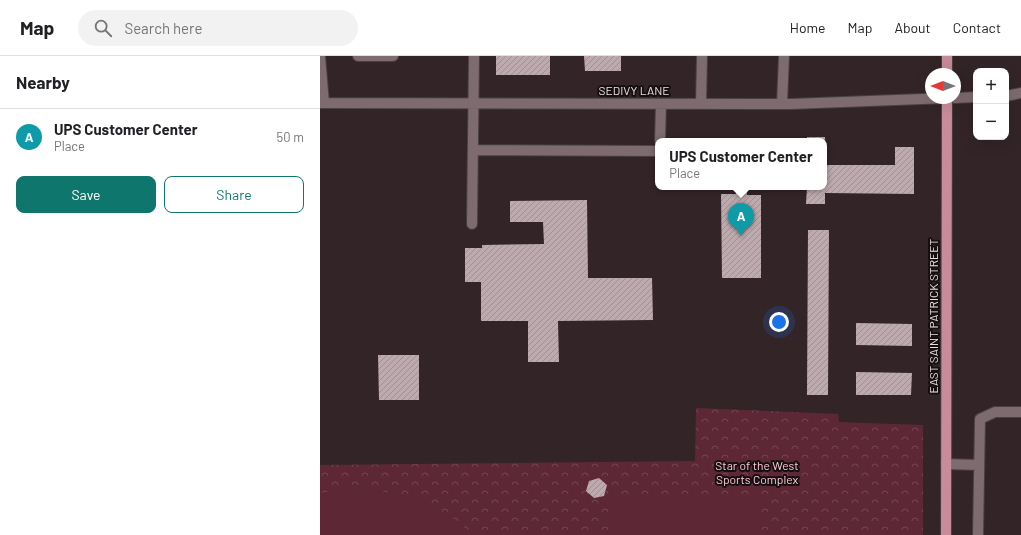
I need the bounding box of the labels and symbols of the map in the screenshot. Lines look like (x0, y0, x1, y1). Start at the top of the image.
north arrow (925, 68, 961, 104)
street label: SEDIVY LANE (599, 83, 669, 97)
pin: A (728, 203, 754, 236)
street label: EAST SAINT PATRICK STREET (926, 238, 940, 393)
your location (769, 312, 789, 332)
park label: Star of the West Sports Complex (715, 458, 799, 486)

